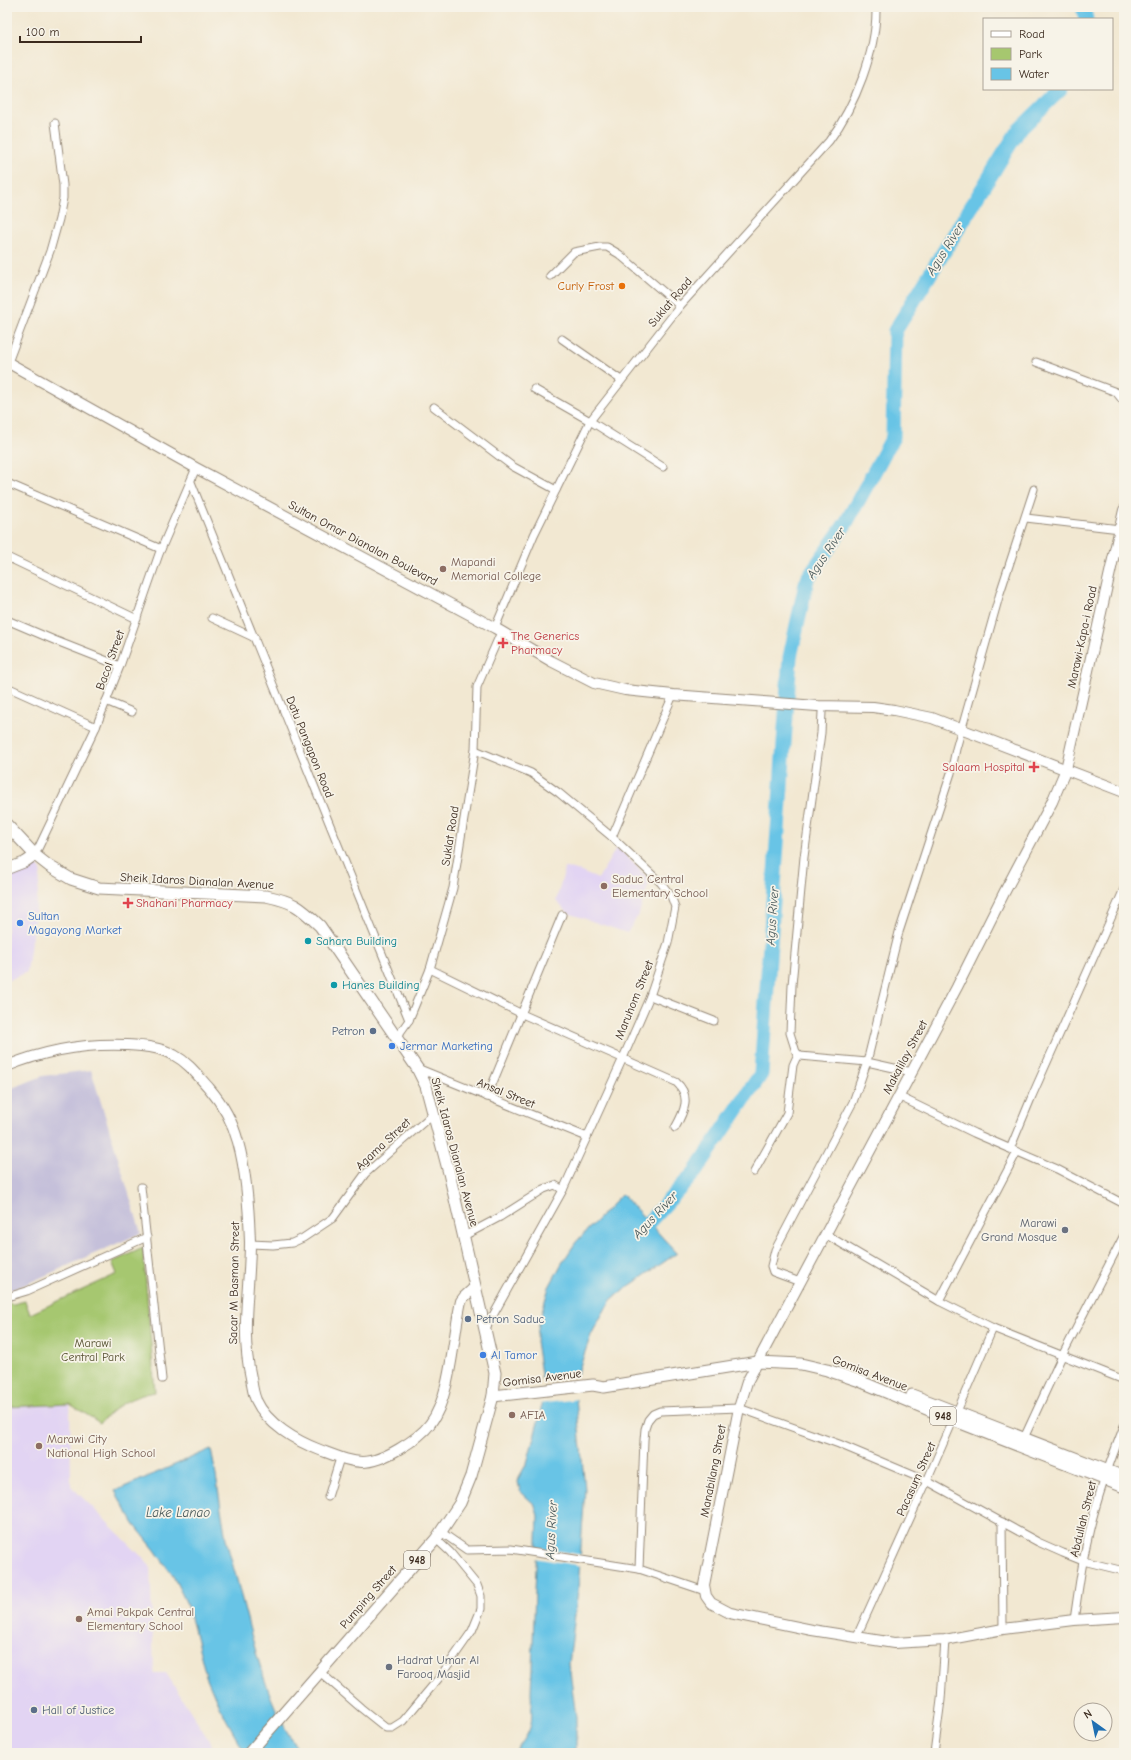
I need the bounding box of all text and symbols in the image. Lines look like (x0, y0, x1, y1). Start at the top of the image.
scale bar (20, 18, 141, 44)
legend (983, 18, 1113, 90)
text: 100 m (26, 25, 59, 39)
text: Road (1019, 27, 1045, 41)
text: Park (1019, 47, 1042, 61)
text: Water (1019, 67, 1049, 81)
water label: Agus River (923, 219, 967, 279)
street label: Suklat Road (645, 274, 695, 330)
place label: Curly Frost (558, 279, 615, 293)
marker: Curly Frost (617, 281, 627, 291)
street label: Sultan Omar Dianalan Boulevard (286, 498, 440, 588)
water label: Agus River (803, 524, 849, 582)
place label: Mapandi Memorial College (451, 555, 541, 583)
marker: Mapandi Memorial College (438, 564, 448, 574)
street label: Marawi-Kapa-i Road (1064, 584, 1100, 690)
street label: Bacol Street (93, 628, 127, 692)
place label: The Generics Pharmacy (511, 629, 579, 657)
marker: The Generics Pharmacy (498, 638, 508, 648)
street label: Datu Pangapon Road (283, 694, 337, 800)
place label: Salaam Hospital (942, 760, 1025, 774)
marker: Salaam Hospital (1028, 761, 1040, 773)
street label: Suklat Road (438, 805, 462, 867)
street label: Sheik Idaros Dianalan Avenue (120, 870, 274, 892)
place label: Saduc Central Elementary School (612, 872, 708, 900)
marker: Saduc Central Elementary School (599, 881, 609, 891)
water label: Agus River (762, 885, 782, 947)
place label: Shahani Pharmacy (136, 896, 233, 910)
marker: Shahani Pharmacy (123, 898, 133, 908)
place label: Sultan Magayong Market (28, 909, 122, 937)
marker: Sultan Magayong Market (15, 918, 25, 928)
place label: Sahara Building (316, 934, 397, 948)
marker: Sahara Building (303, 936, 313, 946)
street label: Maruhom Street (612, 958, 656, 1042)
place label: Hanes Building (342, 978, 420, 992)
marker: Hanes Building (329, 980, 339, 990)
street label: Makalilay Street (880, 1017, 931, 1096)
place label: Petron (332, 1024, 365, 1038)
marker: Petron (368, 1026, 378, 1036)
place label: Jermar Marketing (400, 1039, 493, 1053)
marker: Jermar Marketing (387, 1041, 397, 1051)
street label: Ansal Street (475, 1075, 538, 1111)
street label: Sheik Idaros Dianalan Avenue (428, 1076, 482, 1228)
street label: Agama Street (353, 1115, 414, 1173)
water label: Agus River (629, 1188, 681, 1242)
place label: Marawi Grand Mosque (981, 1216, 1057, 1244)
street label: Sacar M Basman Street (226, 1221, 242, 1345)
marker: Marawi Grand Mosque (1060, 1225, 1070, 1235)
place label: Petron Saduc (476, 1312, 545, 1326)
marker: Petron Saduc (463, 1314, 473, 1324)
park label: Marawi Central Park (61, 1336, 125, 1364)
place label: Al Tamor (491, 1348, 537, 1362)
marker: Al Tamor (478, 1350, 488, 1360)
street label: Gomisa Avenue (830, 1352, 910, 1394)
street label: Gomisa Avenue (502, 1366, 582, 1390)
road number: 948 (930, 1407, 956, 1425)
place label: AFIA (520, 1408, 546, 1422)
marker: AFIA (507, 1410, 517, 1420)
street label: Manabilang Street (697, 1423, 729, 1519)
place label: Marawi City National High School (47, 1432, 155, 1460)
street label: Pacasum Street (893, 1439, 939, 1518)
marker: Marawi City National High School (34, 1441, 44, 1451)
street label: Abdullah Street (1067, 1479, 1099, 1558)
water label: Agus River (542, 1499, 560, 1561)
water label: Lake Lanao (146, 1505, 210, 1520)
road number: 948 (404, 1551, 430, 1569)
street label: Pumping Street (337, 1562, 400, 1631)
place label: Amai Pakpak Central Elementary School (87, 1605, 194, 1633)
marker: Amai Pakpak Central Elementary School (74, 1614, 84, 1624)
place label: Hadrat Umar Al Farooq Masjid (397, 1653, 479, 1681)
marker: Hadrat Umar Al Farooq Masjid (384, 1662, 394, 1672)
north arrow (1073, 1702, 1113, 1742)
place label: Hall of Justice (42, 1703, 114, 1717)
marker: Hall of Justice (29, 1705, 39, 1715)
text: N (1081, 1707, 1094, 1721)

